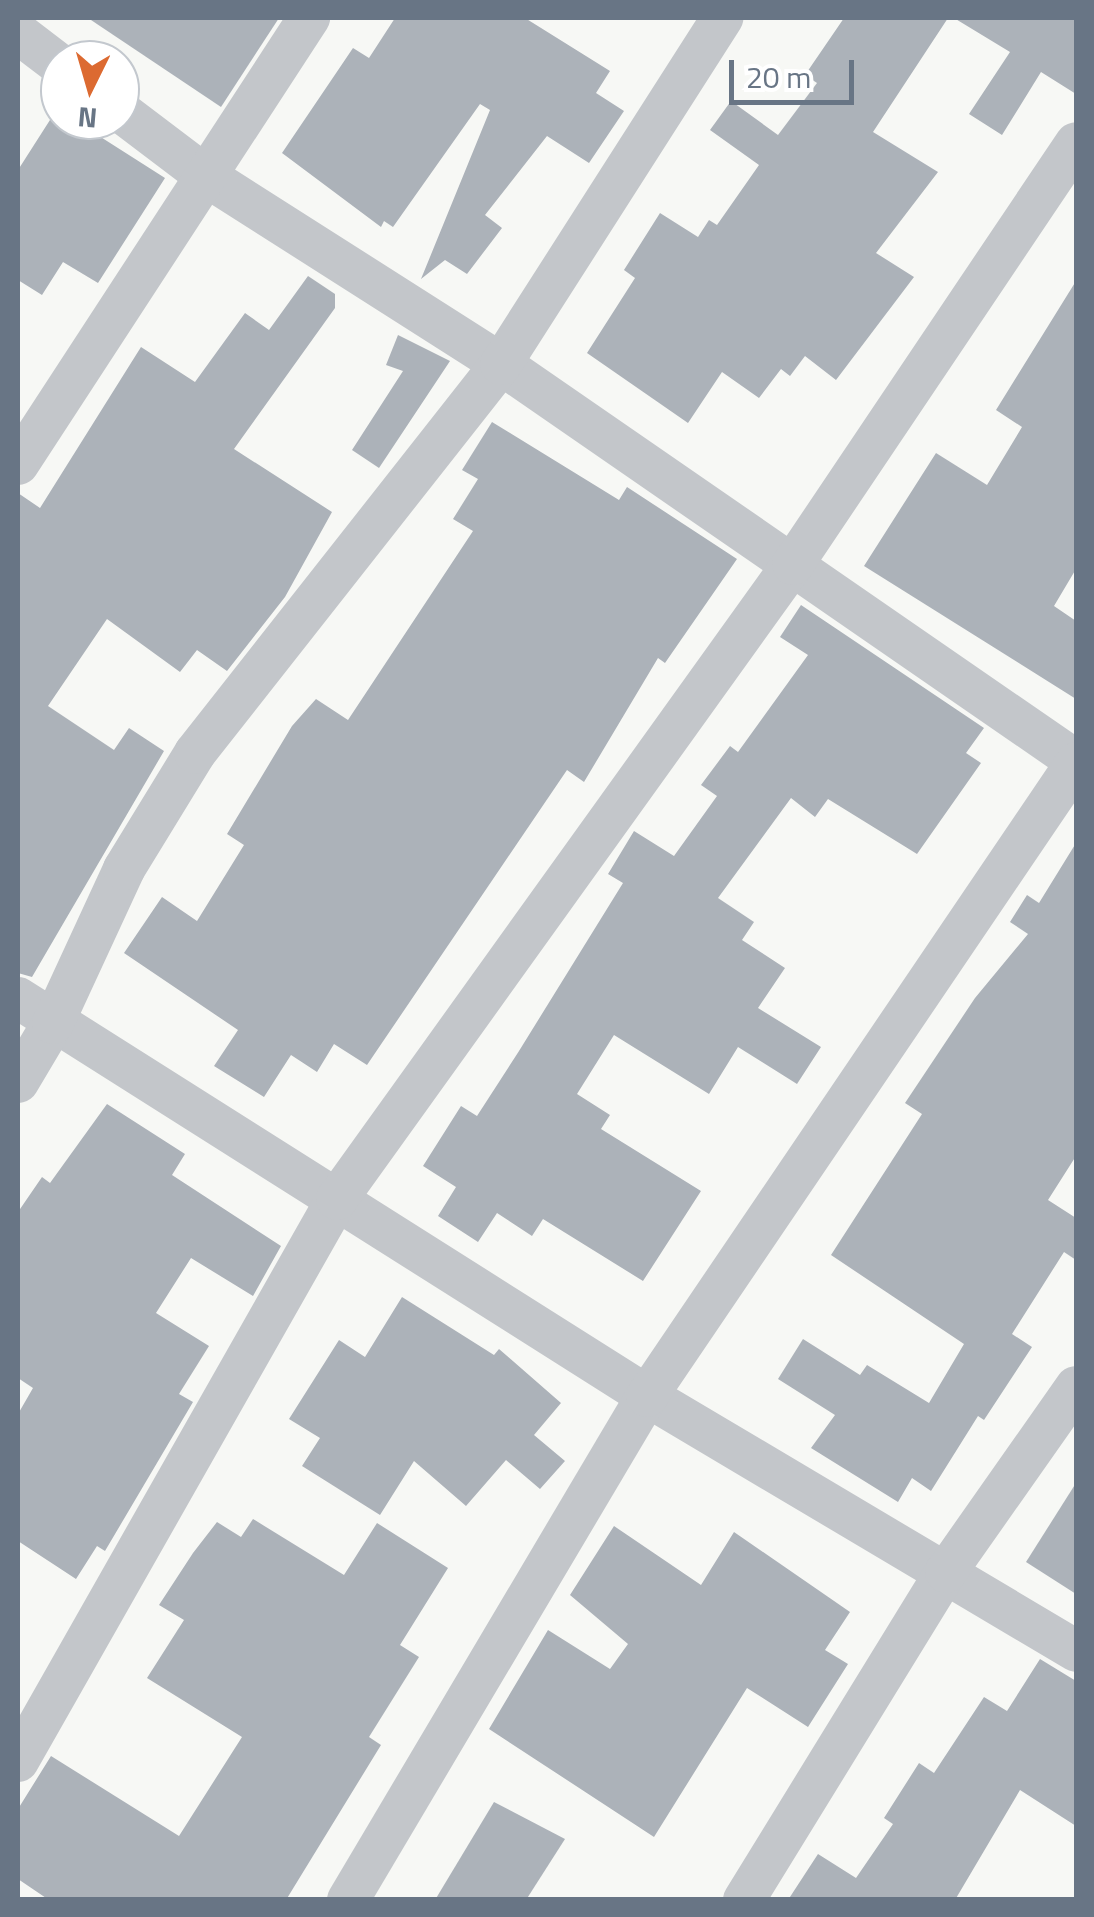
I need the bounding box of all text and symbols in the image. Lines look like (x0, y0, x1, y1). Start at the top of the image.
north arrow (40, 40, 140, 140)
scale bar (734, 40, 859, 102)
text: 20 m (746, 54, 811, 100)
text: N (76, 96, 99, 141)

